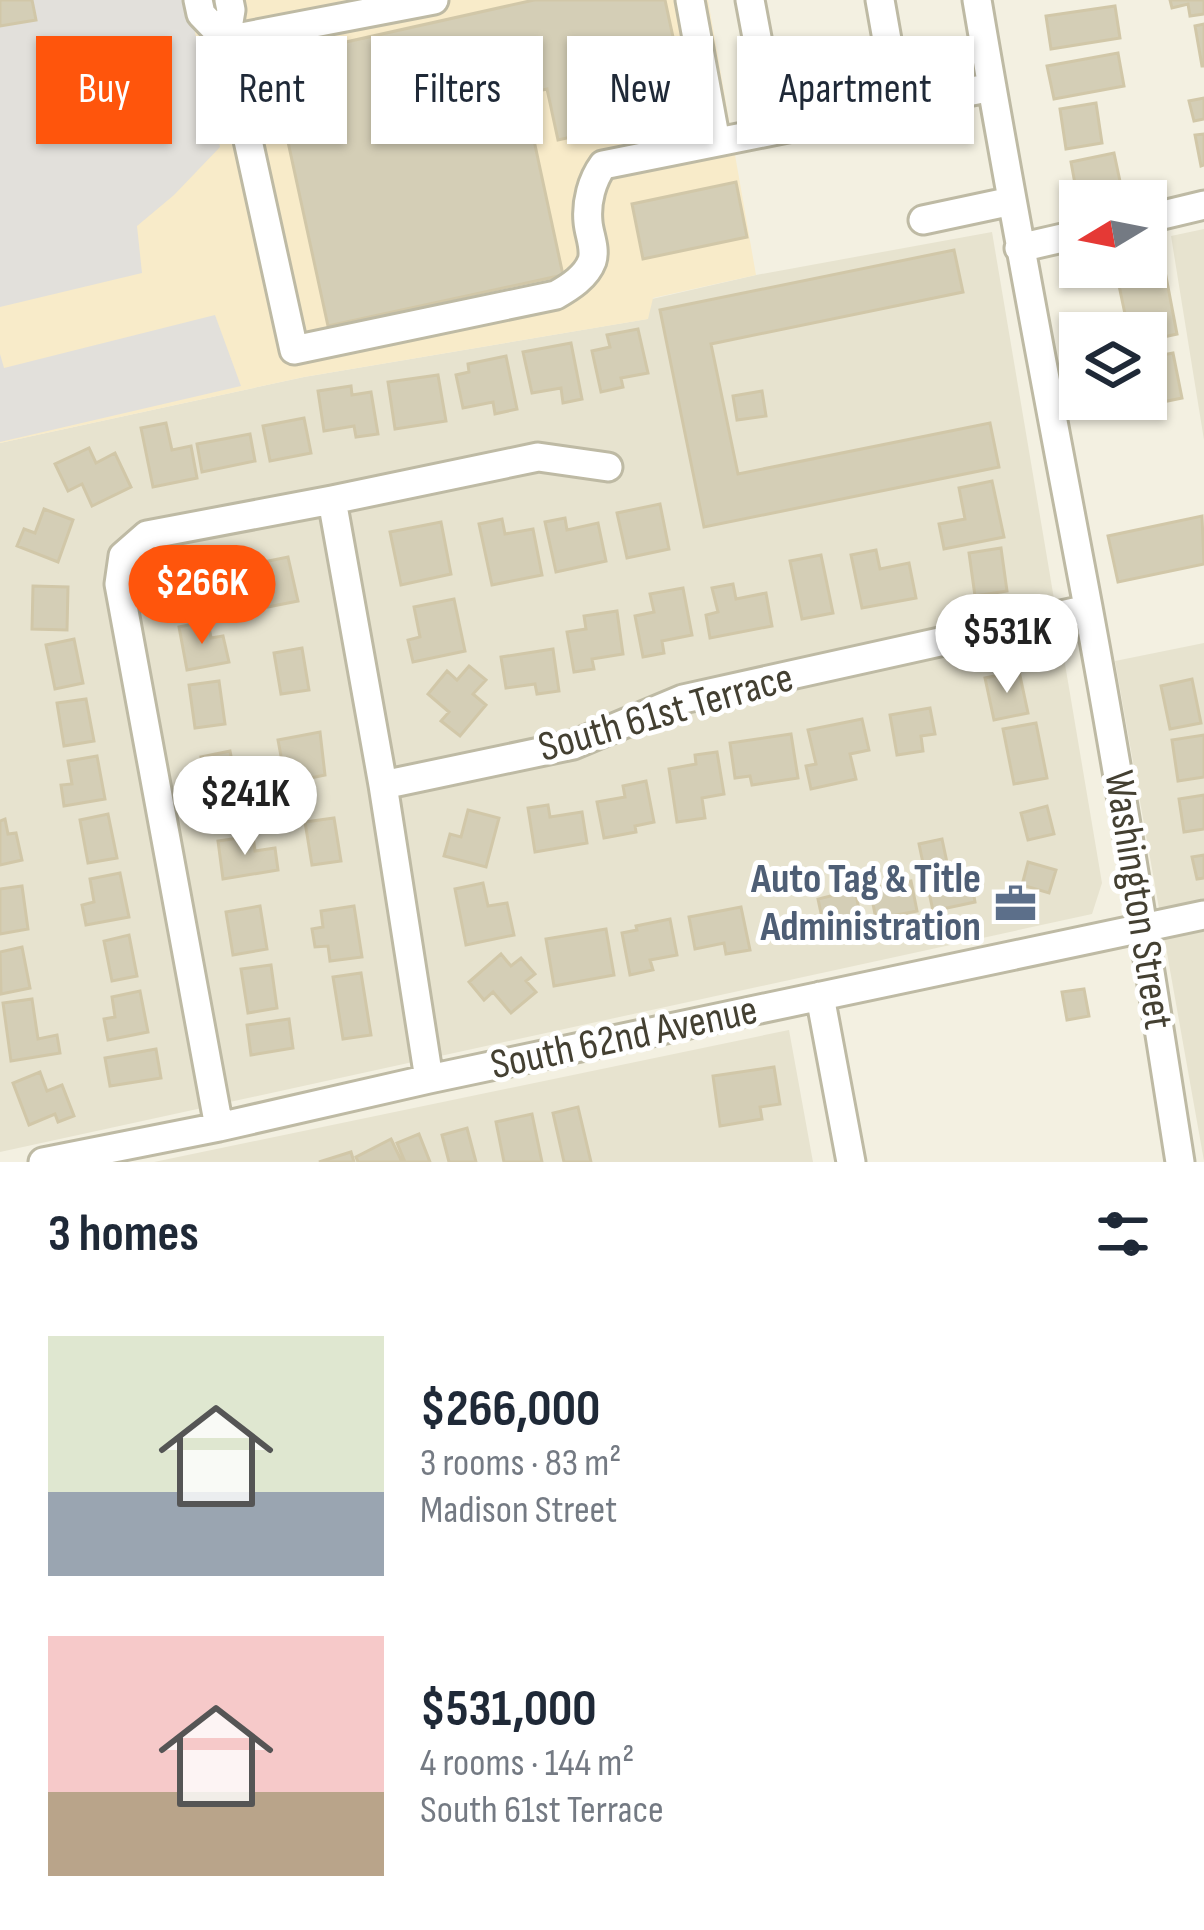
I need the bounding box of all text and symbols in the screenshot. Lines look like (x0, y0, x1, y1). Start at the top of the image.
chip: Buy (36, 36, 172, 144)
chip: Rent (196, 36, 347, 144)
chip: Filters (371, 36, 543, 144)
chip: New (567, 36, 713, 144)
chip: Apartment (737, 36, 974, 144)
north arrow (1059, 180, 1167, 288)
map controls (1059, 180, 1167, 420)
button: layers (1059, 312, 1167, 420)
pin: $266K (118, 545, 286, 647)
text: $266K (156, 560, 248, 607)
pin: $531K (923, 594, 1091, 696)
text: $531K (962, 609, 1052, 656)
street label: South 61st Terrace (533, 652, 799, 774)
pin: $241K (161, 756, 329, 858)
street label: Washington Street (1092, 767, 1184, 1033)
text: $241K (200, 771, 290, 818)
place label: Auto Tag & Title Administration (750, 854, 981, 953)
office icon: Auto Tag & Title Administration (992, 880, 1038, 926)
street label: South 62nd Avenue (486, 985, 762, 1091)
icon: filters (1090, 1201, 1156, 1267)
text: 3 homes (48, 1204, 199, 1265)
text: $266,000 (420, 1379, 600, 1440)
icon: home (144, 1384, 288, 1528)
text: 3 rooms · 83 m² (420, 1440, 621, 1487)
text: Madison Street (420, 1487, 617, 1534)
text: $531,000 (420, 1679, 597, 1740)
icon: home (144, 1684, 288, 1828)
text: 4 rooms · 144 m² (420, 1740, 634, 1787)
text: South 61st Terrace (420, 1787, 664, 1834)

